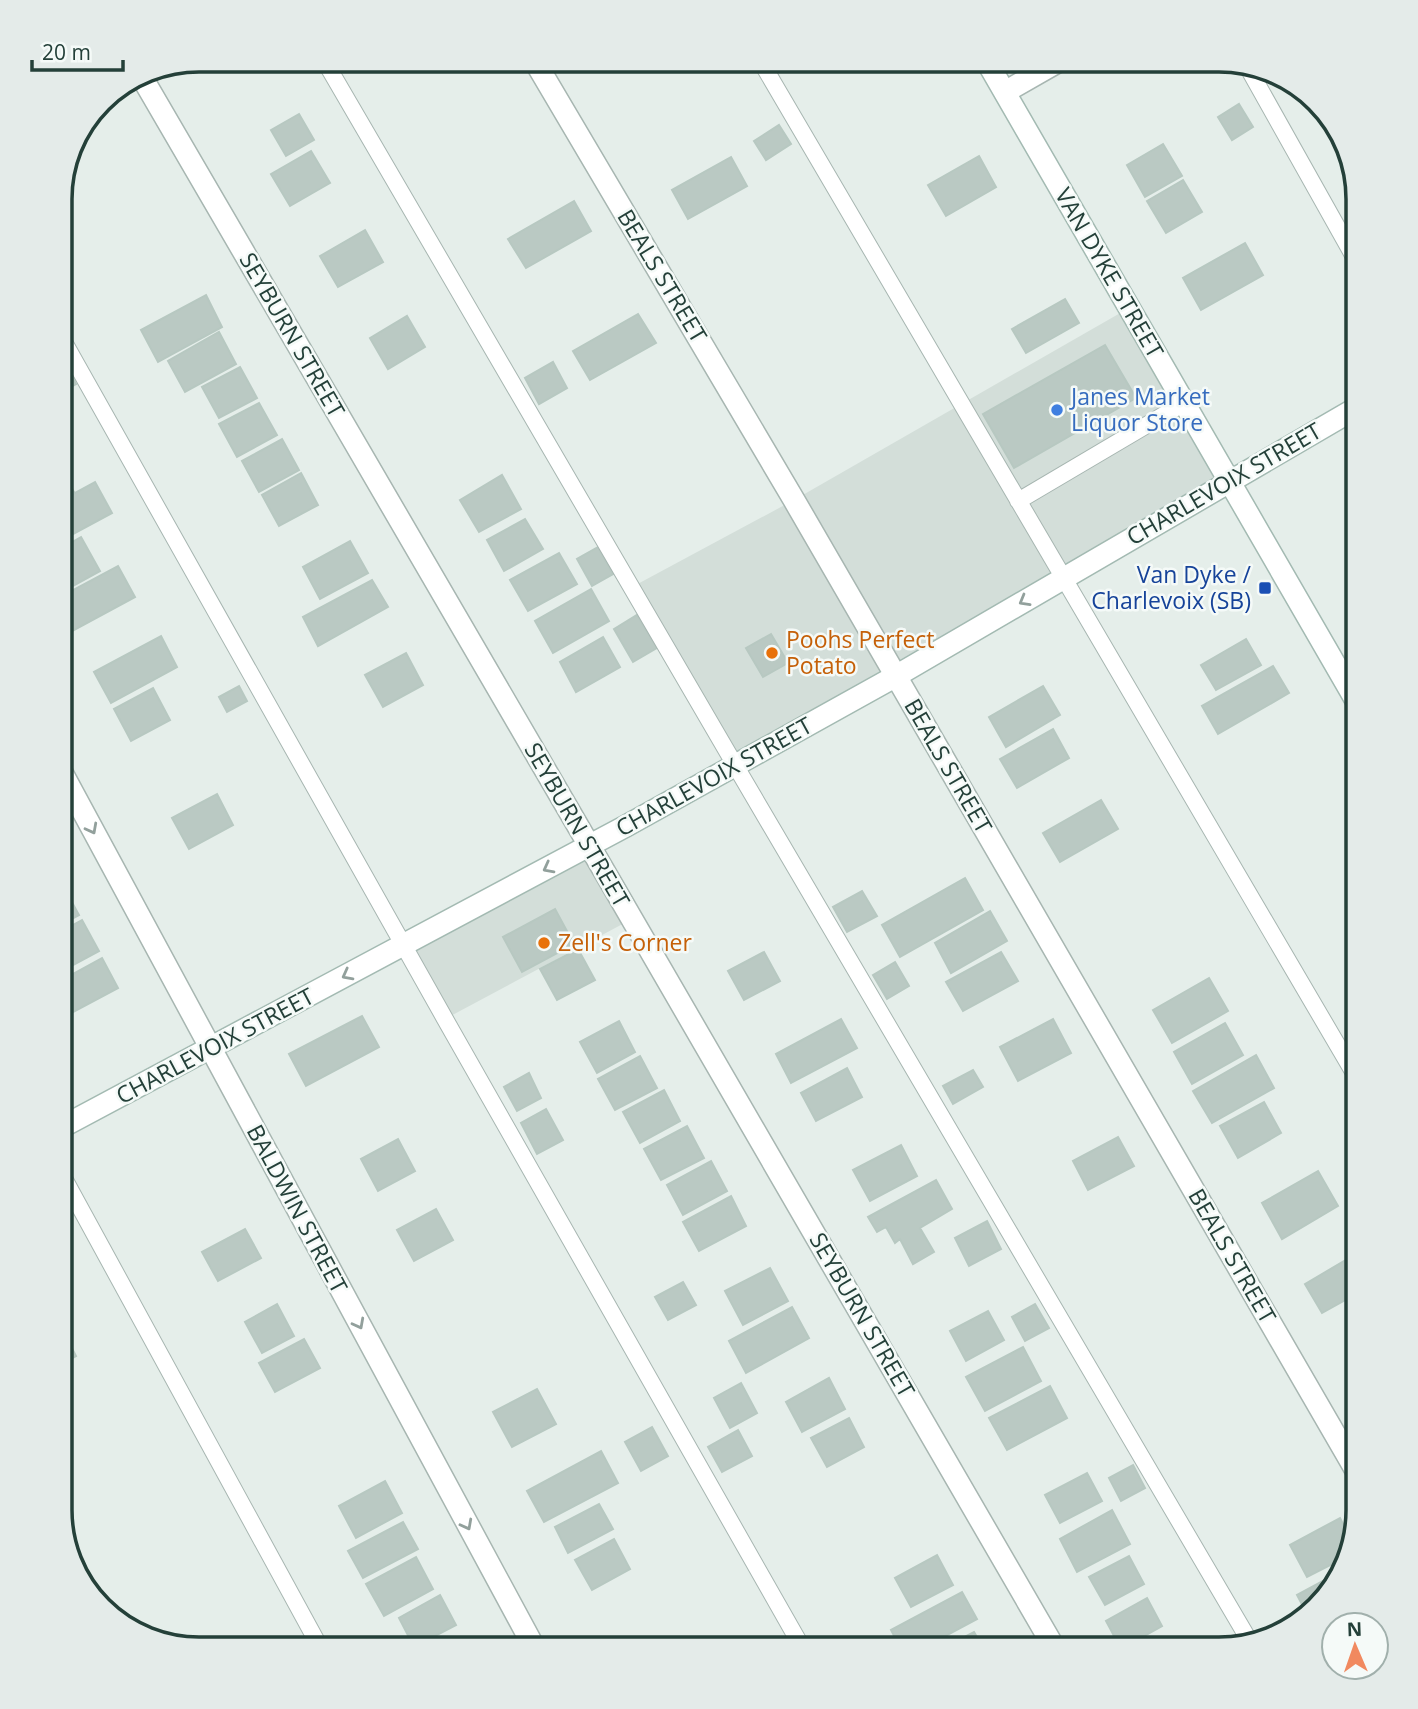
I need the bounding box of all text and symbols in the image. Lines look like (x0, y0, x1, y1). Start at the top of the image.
scale bar (32, 28, 122, 72)
text: 20 m (42, 38, 91, 66)
street label: VAN DYKE STREET (1048, 182, 1172, 364)
street label: BEALS STREET (610, 203, 715, 348)
street label: SEYBURN STREET (233, 246, 353, 423)
place label: Janes Market Liquor Store (1069, 380, 1210, 438)
marker: Janes Market Liquor Store (1049, 402, 1065, 418)
street label: CHARLEVOIX STREET (1120, 414, 1327, 552)
place label: Van Dyke / Charlevoix (SB) (1091, 558, 1252, 616)
marker: Van Dyke / Charlevoix (SB) (1257, 580, 1273, 596)
one-way arrow (1019, 593, 1032, 606)
place label: Poohs Perfect Potato (786, 623, 935, 681)
marker: Poohs Perfect Potato (764, 645, 780, 661)
street label: BEALS STREET (897, 692, 1001, 839)
street label: CHARLEVOIX STREET (610, 709, 818, 843)
street label: SEYBURN STREET (518, 736, 638, 913)
one-way arrow (84, 822, 97, 834)
one-way arrow (543, 860, 555, 873)
place label: Zell's Corner (558, 926, 692, 958)
marker: Zell's Corner (536, 935, 552, 951)
one-way arrow (342, 967, 355, 981)
street label: CHARLEVOIX STREET (110, 979, 319, 1111)
street label: BALDWIN STREET (240, 1119, 356, 1299)
street label: BEALS STREET (1181, 1182, 1285, 1329)
street label: SEYBURN STREET (803, 1226, 923, 1403)
one-way arrow (351, 1317, 365, 1330)
one-way arrow (459, 1517, 473, 1530)
north arrow (1320, 1611, 1390, 1681)
text: N (1346, 1616, 1363, 1642)

